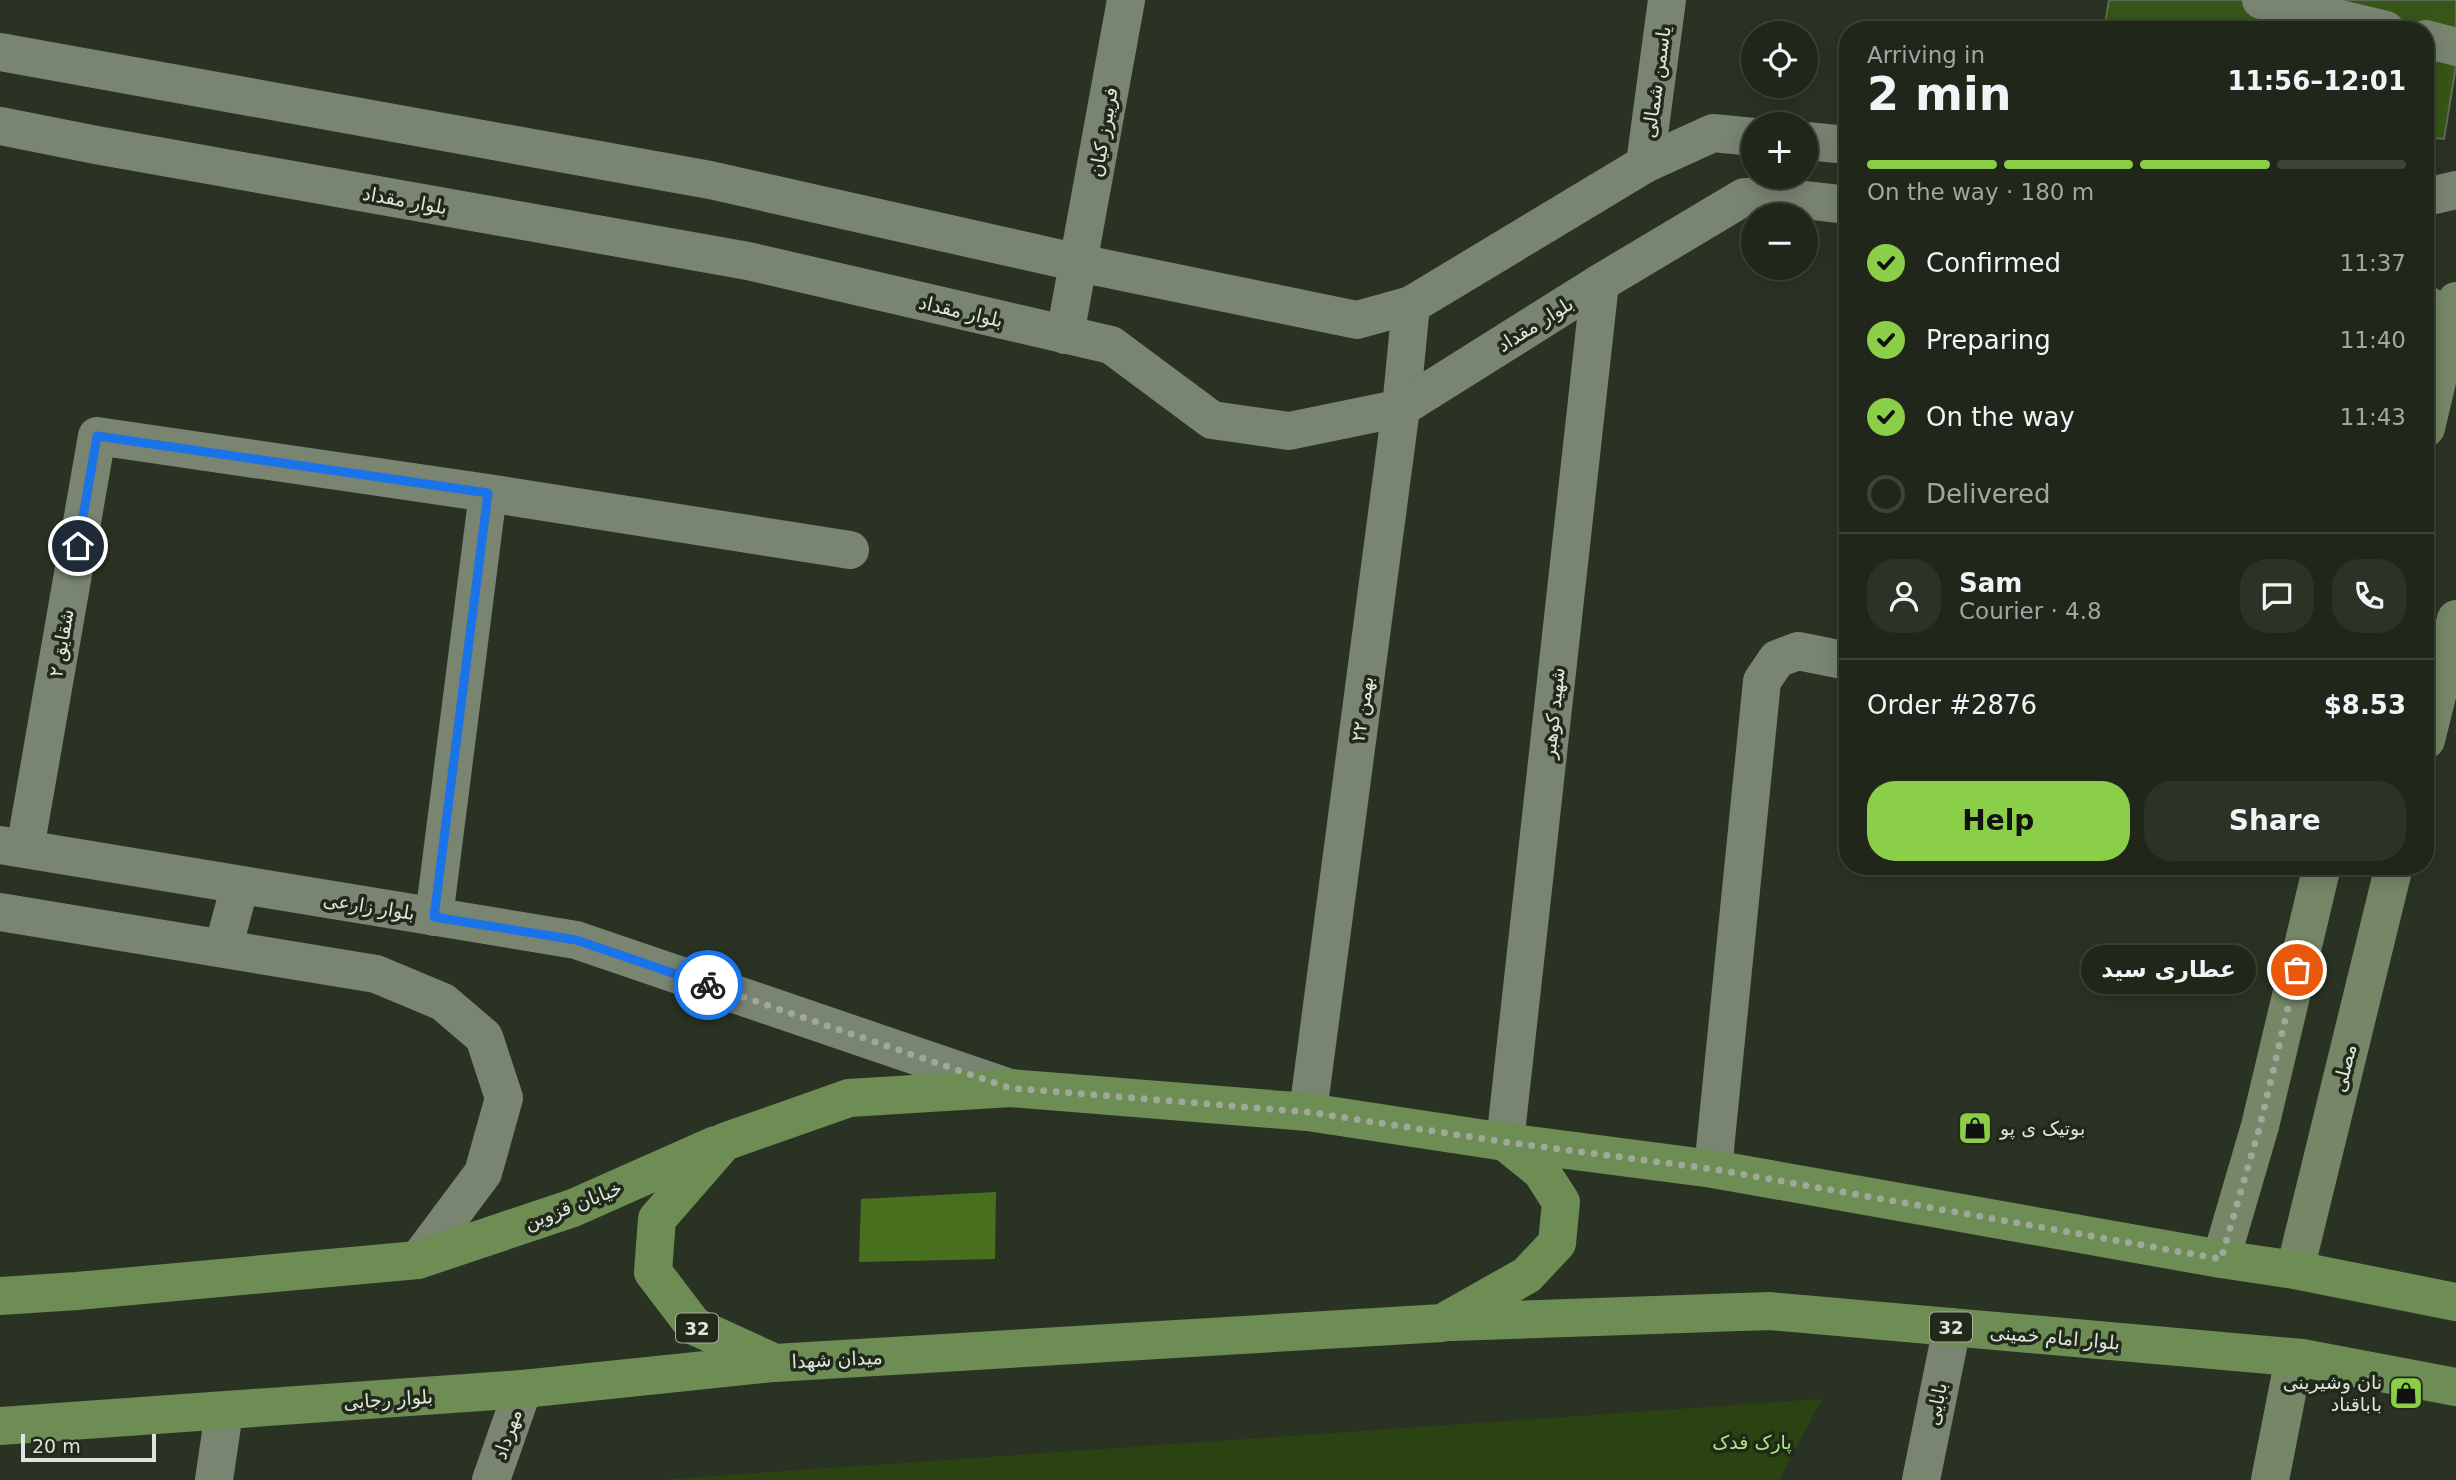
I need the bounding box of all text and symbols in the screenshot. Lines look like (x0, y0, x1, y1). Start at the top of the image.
map controls (1741, 21, 1818, 280)
button: locate (1741, 21, 1818, 98)
street label: یاسمن شمالی (1637, 25, 1676, 140)
text: Arriving in (1867, 42, 1985, 68)
text: 11:56–12:01 (2227, 66, 2406, 96)
text: 2 min (1867, 67, 2011, 121)
street label: فریبرز کیان (1084, 85, 1123, 179)
button: + (1741, 112, 1818, 189)
text: On the way · 180 m (1867, 179, 2094, 205)
street label: بلوار مقداد (361, 182, 449, 219)
button: − (1741, 203, 1818, 280)
icon: check (1867, 244, 1905, 282)
text: Confirmed (1926, 248, 2061, 278)
text: 11:37 (2340, 250, 2406, 276)
street label: بلوار مقداد (917, 291, 1005, 332)
street label: بلوار مقداد (1493, 292, 1578, 357)
icon: check (1867, 321, 1905, 359)
text: Preparing (1926, 325, 2051, 355)
text: 11:40 (2340, 327, 2406, 353)
icon: check (1867, 398, 1905, 436)
text: On the way (1926, 402, 2075, 432)
text: 11:43 (2340, 404, 2406, 430)
text: Delivered (1926, 479, 2050, 509)
pin (48, 516, 108, 576)
icon: home (59, 527, 97, 565)
button: person (1867, 559, 1941, 633)
button: chat (2240, 559, 2314, 633)
button: phone (2332, 559, 2406, 633)
text: Sam (1959, 568, 2022, 598)
text: Courier · 4.8 (1959, 598, 2102, 624)
street label: شقایق ۲ (44, 607, 79, 679)
street label: شهید کوهبر (1537, 666, 1570, 761)
street label: ۲۲ بهمن (1347, 675, 1378, 743)
text: Order #2876 (1867, 690, 2037, 720)
text: $8.53 (2324, 690, 2406, 720)
button: Help (1867, 781, 2130, 861)
button: Share (2144, 781, 2406, 861)
street label: بلوار زارعی (321, 888, 417, 925)
pin (2267, 940, 2327, 1000)
callout: عطاری سید (2080, 946, 2255, 995)
courier (673, 950, 743, 1020)
icon: bag (2278, 951, 2316, 989)
text: عطاری سید (2101, 956, 2236, 982)
icon: bike (689, 966, 727, 1004)
street label: مصلی (2327, 1042, 2361, 1094)
shop icon: بوتیک ی پو (1956, 1109, 1994, 1147)
place label: بوتیک ی پو (1999, 1117, 2085, 1140)
street label: خیابان قزوین (521, 1176, 625, 1235)
road number: 32 (1930, 1312, 1972, 1342)
road number: 32 (676, 1314, 718, 1343)
street label: بلوار امام خمینی (1989, 1320, 2121, 1355)
street label: میدان شهدا (791, 1346, 883, 1373)
place label: نان وشیرینی باباقناد (2283, 1371, 2382, 1415)
shop icon: نان وشیرینی باباقناد (2387, 1374, 2425, 1412)
street label: بابایی (1921, 1381, 1951, 1427)
street label: بلوار رجایی (342, 1385, 434, 1414)
street label: مهرداد (488, 1406, 527, 1462)
scale bar (21, 1431, 156, 1463)
park label: پارک فدک (1712, 1431, 1792, 1454)
text: 20 m (32, 1435, 81, 1457)

